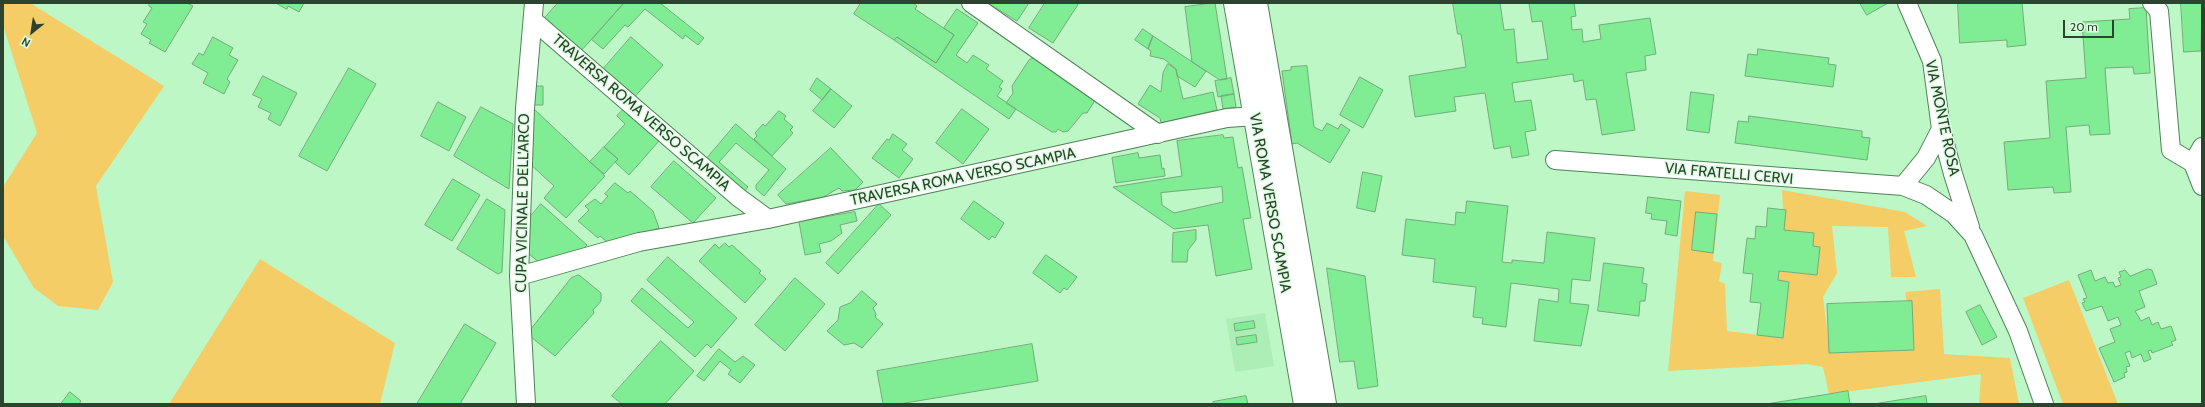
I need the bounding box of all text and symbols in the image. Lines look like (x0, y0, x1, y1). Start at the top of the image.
north arrow (12, 12, 52, 52)
scale bar (2065, 12, 2116, 38)
text: 20 m (2070, 19, 2098, 34)
street label: TRAVERSA ROMA VERSO SCAMPIA (548, 31, 734, 195)
text: N (19, 34, 33, 50)
street label: VIA MONTE ROSA (1921, 58, 1963, 178)
street label: VIA ROMA VERSO SCAMPIA (1245, 112, 1295, 294)
street label: CUPA VICINALE DELL'ARCO (512, 113, 534, 293)
street label: TRAVERSA ROMA VERSO SCAMPIA (849, 144, 1077, 210)
street label: VIA FRATELLI CERVI (1664, 159, 1794, 189)

